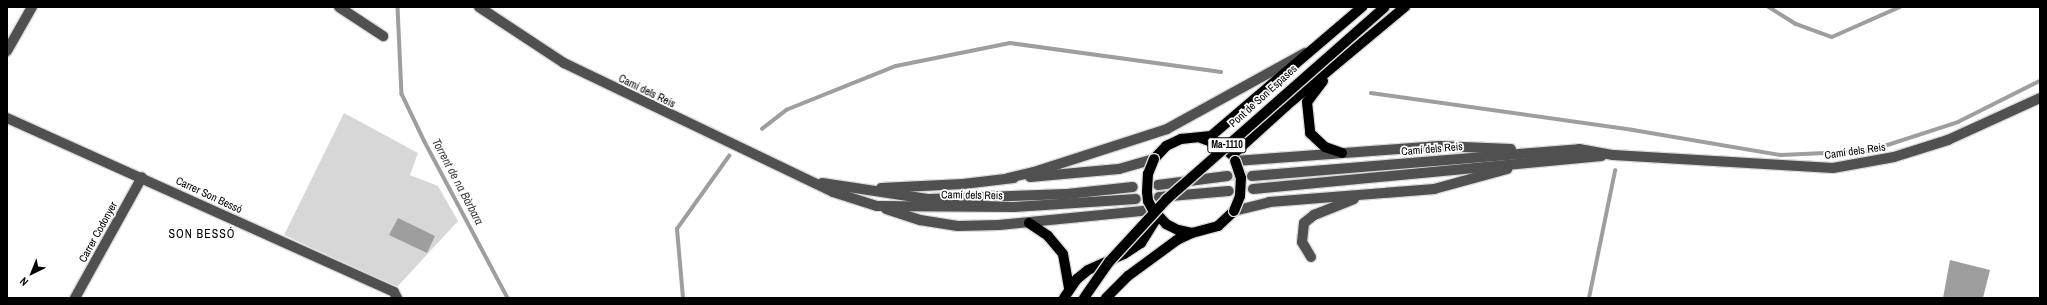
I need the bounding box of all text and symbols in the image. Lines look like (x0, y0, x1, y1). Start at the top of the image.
street label: Pont de Son Espases (1226, 62, 1300, 130)
street label: Camí dels Reis (616, 72, 678, 110)
water label: Torrent de na Bàrbara (428, 136, 486, 228)
road number: Ma-1110 (1207, 137, 1247, 153)
street label: Camí dels Reis (1401, 140, 1463, 158)
street label: Camí dels Reis (1824, 140, 1886, 162)
street label: Carrer Son Bessó (174, 174, 244, 216)
street label: Camí dels Reis (941, 188, 1003, 202)
street label: Carrer Codonyer (76, 199, 120, 265)
district label: SON BESSÓ (169, 228, 235, 242)
north arrow (12, 253, 52, 293)
text: N (17, 274, 31, 289)

